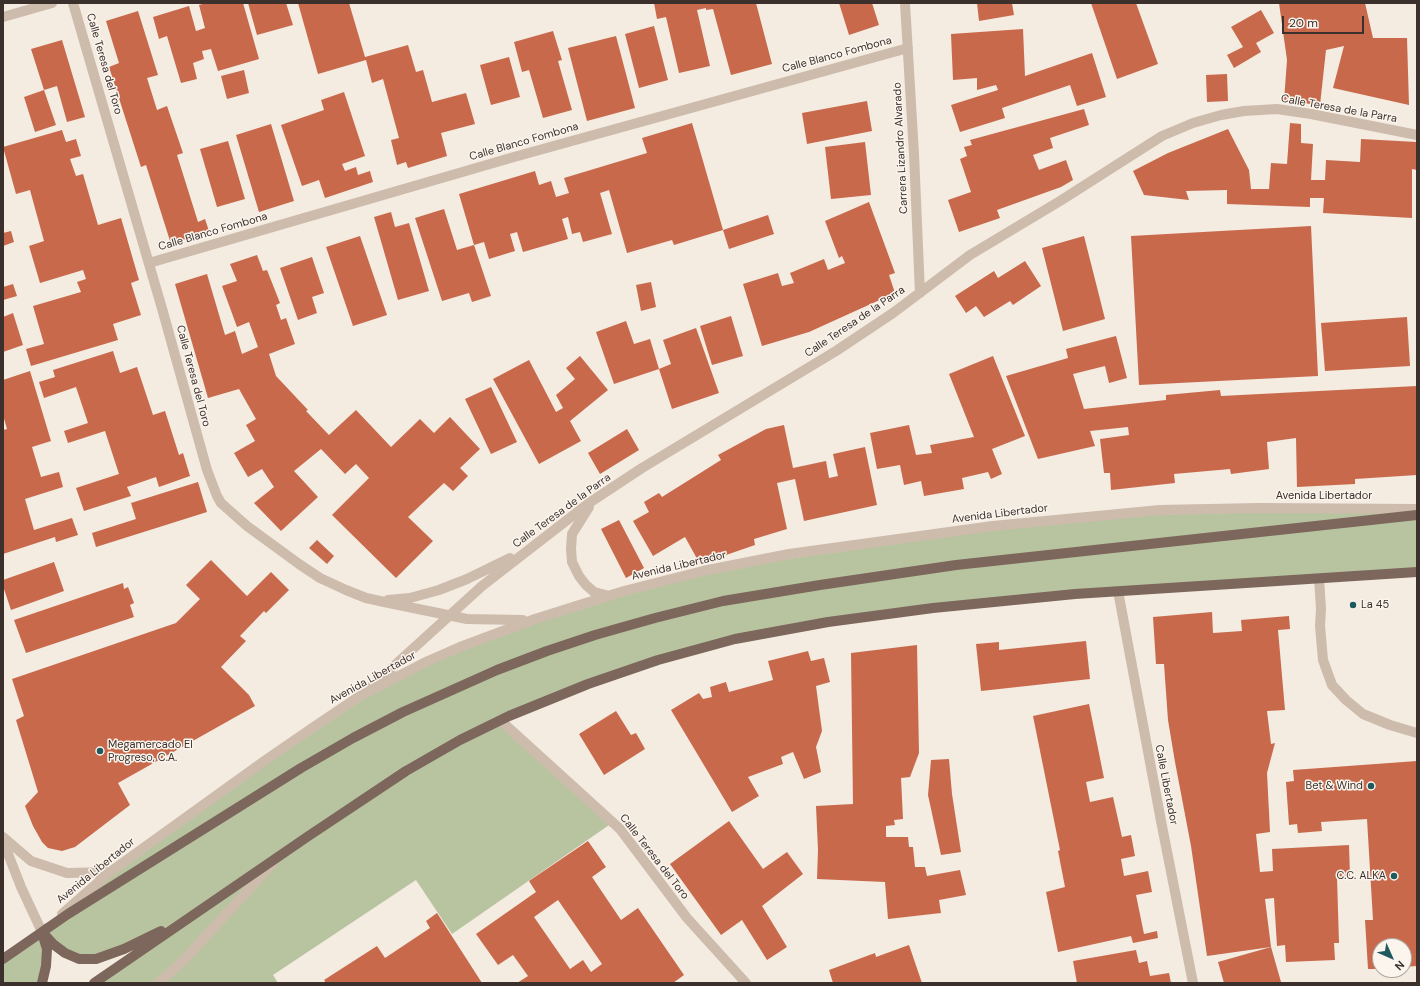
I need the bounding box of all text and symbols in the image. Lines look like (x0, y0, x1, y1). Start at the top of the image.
scale bar (1284, 8, 1366, 34)
street label: Calle Teresa del Toro (83, 12, 125, 116)
text: 20 m (1289, 15, 1318, 31)
street label: Calle Blanco Fombona (781, 34, 893, 76)
street label: Carrera Lizandro Alvarado (891, 82, 911, 214)
street label: Calle Teresa de la Parra (1280, 92, 1398, 126)
street label: Calle Blanco Fombona (468, 120, 580, 164)
street label: Calle Blanco Fombona (157, 210, 269, 254)
street label: Calle Teresa de la Parra (803, 284, 907, 360)
street label: Calle Teresa del Toro (173, 324, 213, 428)
street label: Calle Teresa de la Parra (511, 471, 613, 551)
street label: Avenida Libertador (1276, 489, 1372, 503)
street label: Avenida Libertador (951, 502, 1049, 526)
street label: Avenida Libertador (630, 549, 728, 583)
place label: La 45 (1361, 598, 1389, 612)
marker: La 45 (1348, 600, 1358, 610)
street label: Avenida Libertador (328, 649, 418, 707)
place label: Megamercado El Progreso, C.A. (108, 738, 193, 764)
street label: Calle Libertador (1152, 744, 1180, 826)
marker: Megamercado El Progreso, C.A. (95, 746, 105, 756)
place label: Bet & Wind (1306, 779, 1363, 793)
marker: Bet & Wind (1366, 781, 1376, 791)
street label: Calle Teresa del Toro (617, 812, 691, 902)
street label: Avenida Libertador (54, 835, 138, 907)
place label: C.C. ALKA (1336, 869, 1386, 883)
marker: C.C. ALKA (1389, 871, 1399, 881)
north arrow (1372, 938, 1412, 978)
text: N (1392, 958, 1408, 974)

